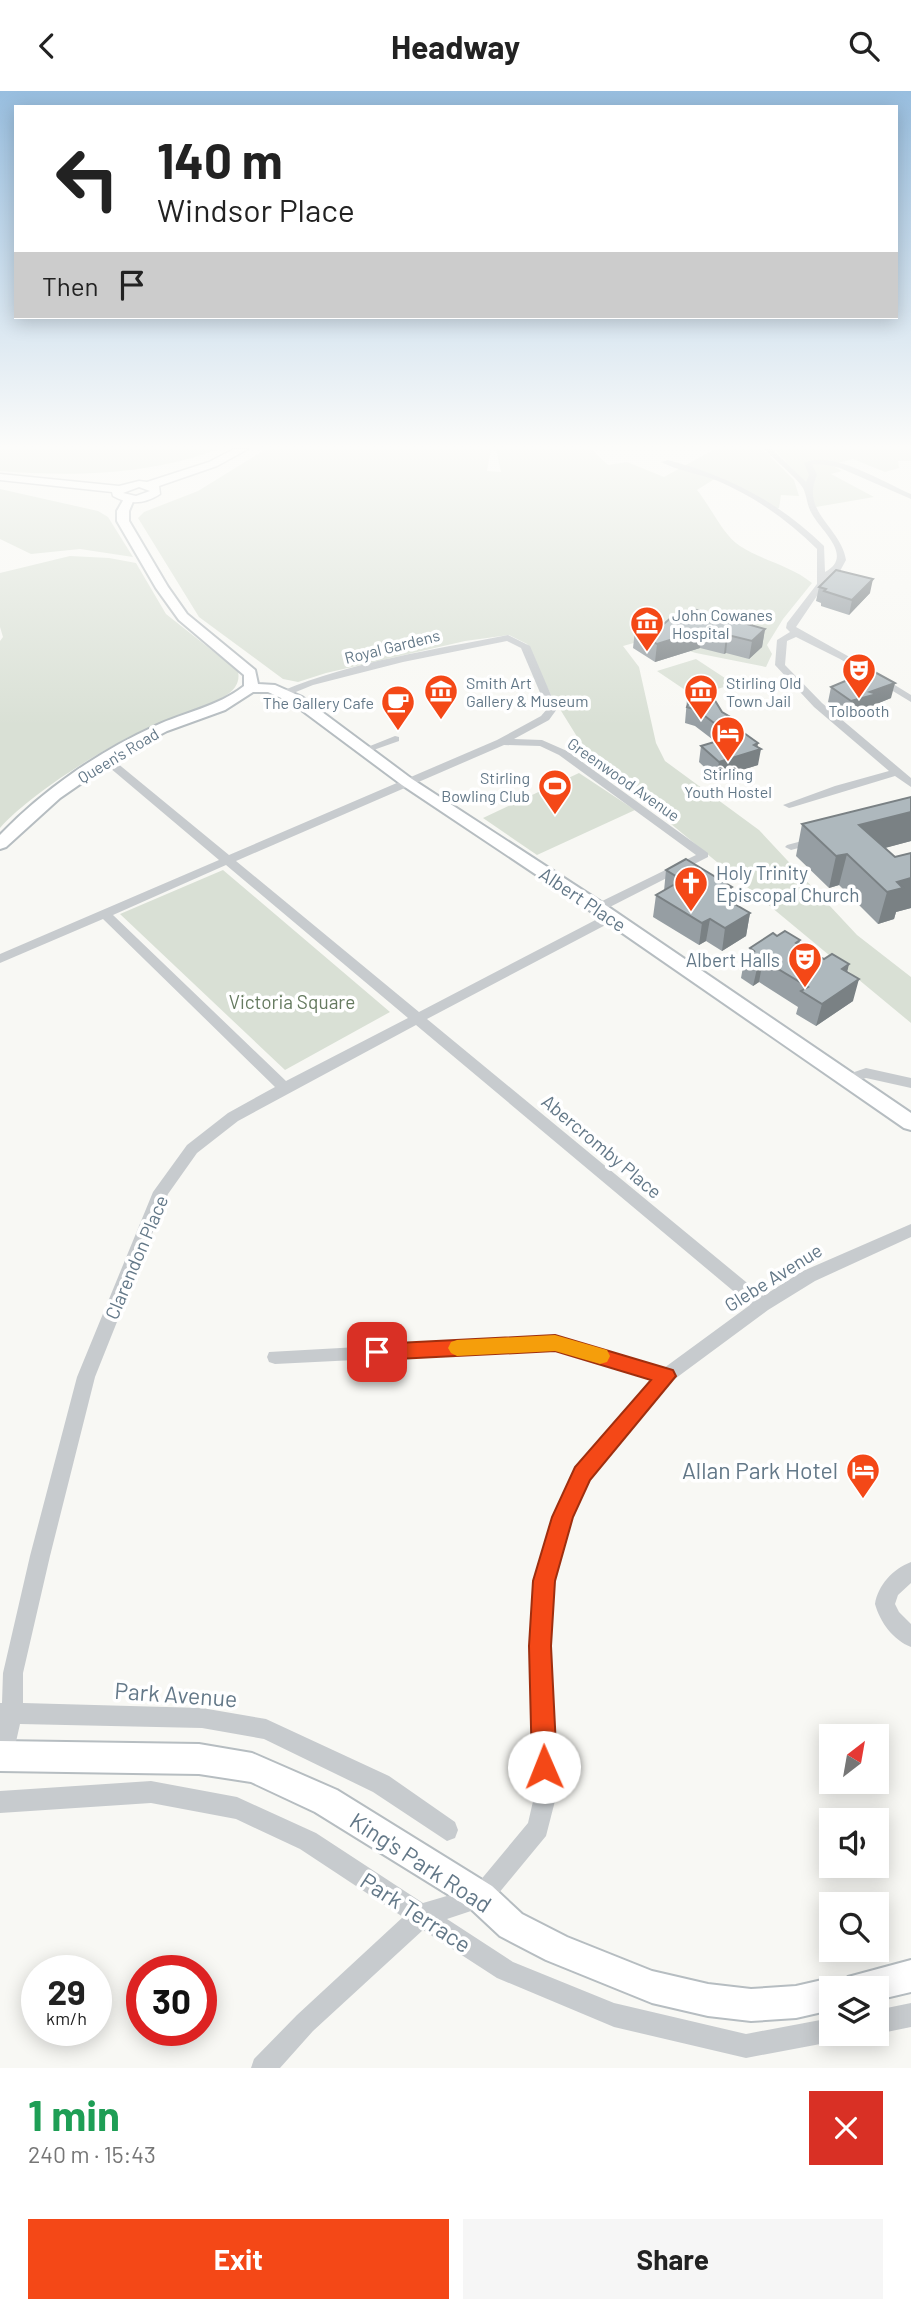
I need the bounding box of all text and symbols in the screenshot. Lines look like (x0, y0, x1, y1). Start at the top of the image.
icon: back (28, 27, 66, 65)
text: Headway (391, 27, 520, 65)
icon: search (845, 27, 883, 65)
text: 140 m (157, 130, 283, 189)
icon: left (42, 133, 133, 224)
text: Windsor Place (157, 190, 355, 228)
icon: arrive (113, 266, 151, 304)
text: Then (42, 270, 99, 301)
museum icon: John Cowanes Hospital (628, 604, 666, 653)
place label: John Cowanes Hospital (672, 605, 773, 642)
street label: Royal Gardens (342, 625, 442, 667)
theatre icon: Tolbooth (840, 651, 878, 700)
museum icon: Smith Art Gallery & Museum (422, 672, 460, 721)
museum icon: Stirling Old Town Jail (682, 672, 720, 721)
place label: Smith Art Gallery & Museum (466, 673, 588, 710)
place label: Stirling Old Town Jail (726, 673, 802, 710)
cafe icon: The Gallery Cafe (379, 683, 417, 732)
place label: The Gallery Cafe (263, 693, 374, 712)
place label: Tolbooth (829, 701, 889, 720)
hotel icon: Stirling Youth Hostel (709, 714, 747, 763)
street label: Queen's Road (74, 723, 162, 787)
street label: Greenwood Avenue (564, 733, 684, 825)
place label: Stirling Youth Hostel (684, 764, 772, 801)
sports icon: Stirling Bowling Club (536, 767, 574, 816)
place label: Stirling Bowling Club (441, 768, 530, 805)
place label: Holy Trinity Episcopal Church (716, 861, 859, 906)
street label: Albert Place (535, 862, 631, 936)
church icon: Holy Trinity Episcopal Church (672, 864, 710, 913)
theatre icon: Albert Halls (786, 940, 824, 989)
place label: Albert Halls (686, 948, 780, 971)
park label: Victoria Square (229, 990, 355, 1013)
street label: Abercromby Place (537, 1089, 667, 1203)
street label: Clarendon Place (99, 1191, 173, 1323)
street label: Glebe Avenue (720, 1238, 826, 1316)
pin (347, 1322, 407, 1382)
icon: arrive (358, 1333, 396, 1371)
hotel icon: Allan Park Hotel (844, 1451, 882, 1500)
place label: Allan Park Hotel (682, 1456, 838, 1484)
street label: Park Avenue (114, 1676, 238, 1712)
north arrow (819, 1724, 889, 1794)
map controls (819, 1724, 889, 2046)
position arrow (507, 1730, 581, 1804)
street label: King's Park Road (345, 1806, 497, 1918)
button: sound (819, 1808, 889, 1878)
street label: Park Terrace (355, 1866, 477, 1958)
button: search (819, 1892, 889, 1962)
speed limit sign: 30 (126, 1955, 217, 2046)
text: 29 (47, 1970, 86, 2012)
button: layers (819, 1976, 889, 2046)
text: km/h (46, 2007, 87, 2029)
text: 1 min (28, 2089, 120, 2139)
button: close (809, 2091, 883, 2165)
text: 240 m · 15:43 (28, 2140, 156, 2168)
button: Exit (28, 2219, 449, 2299)
button: Share (463, 2219, 883, 2299)

